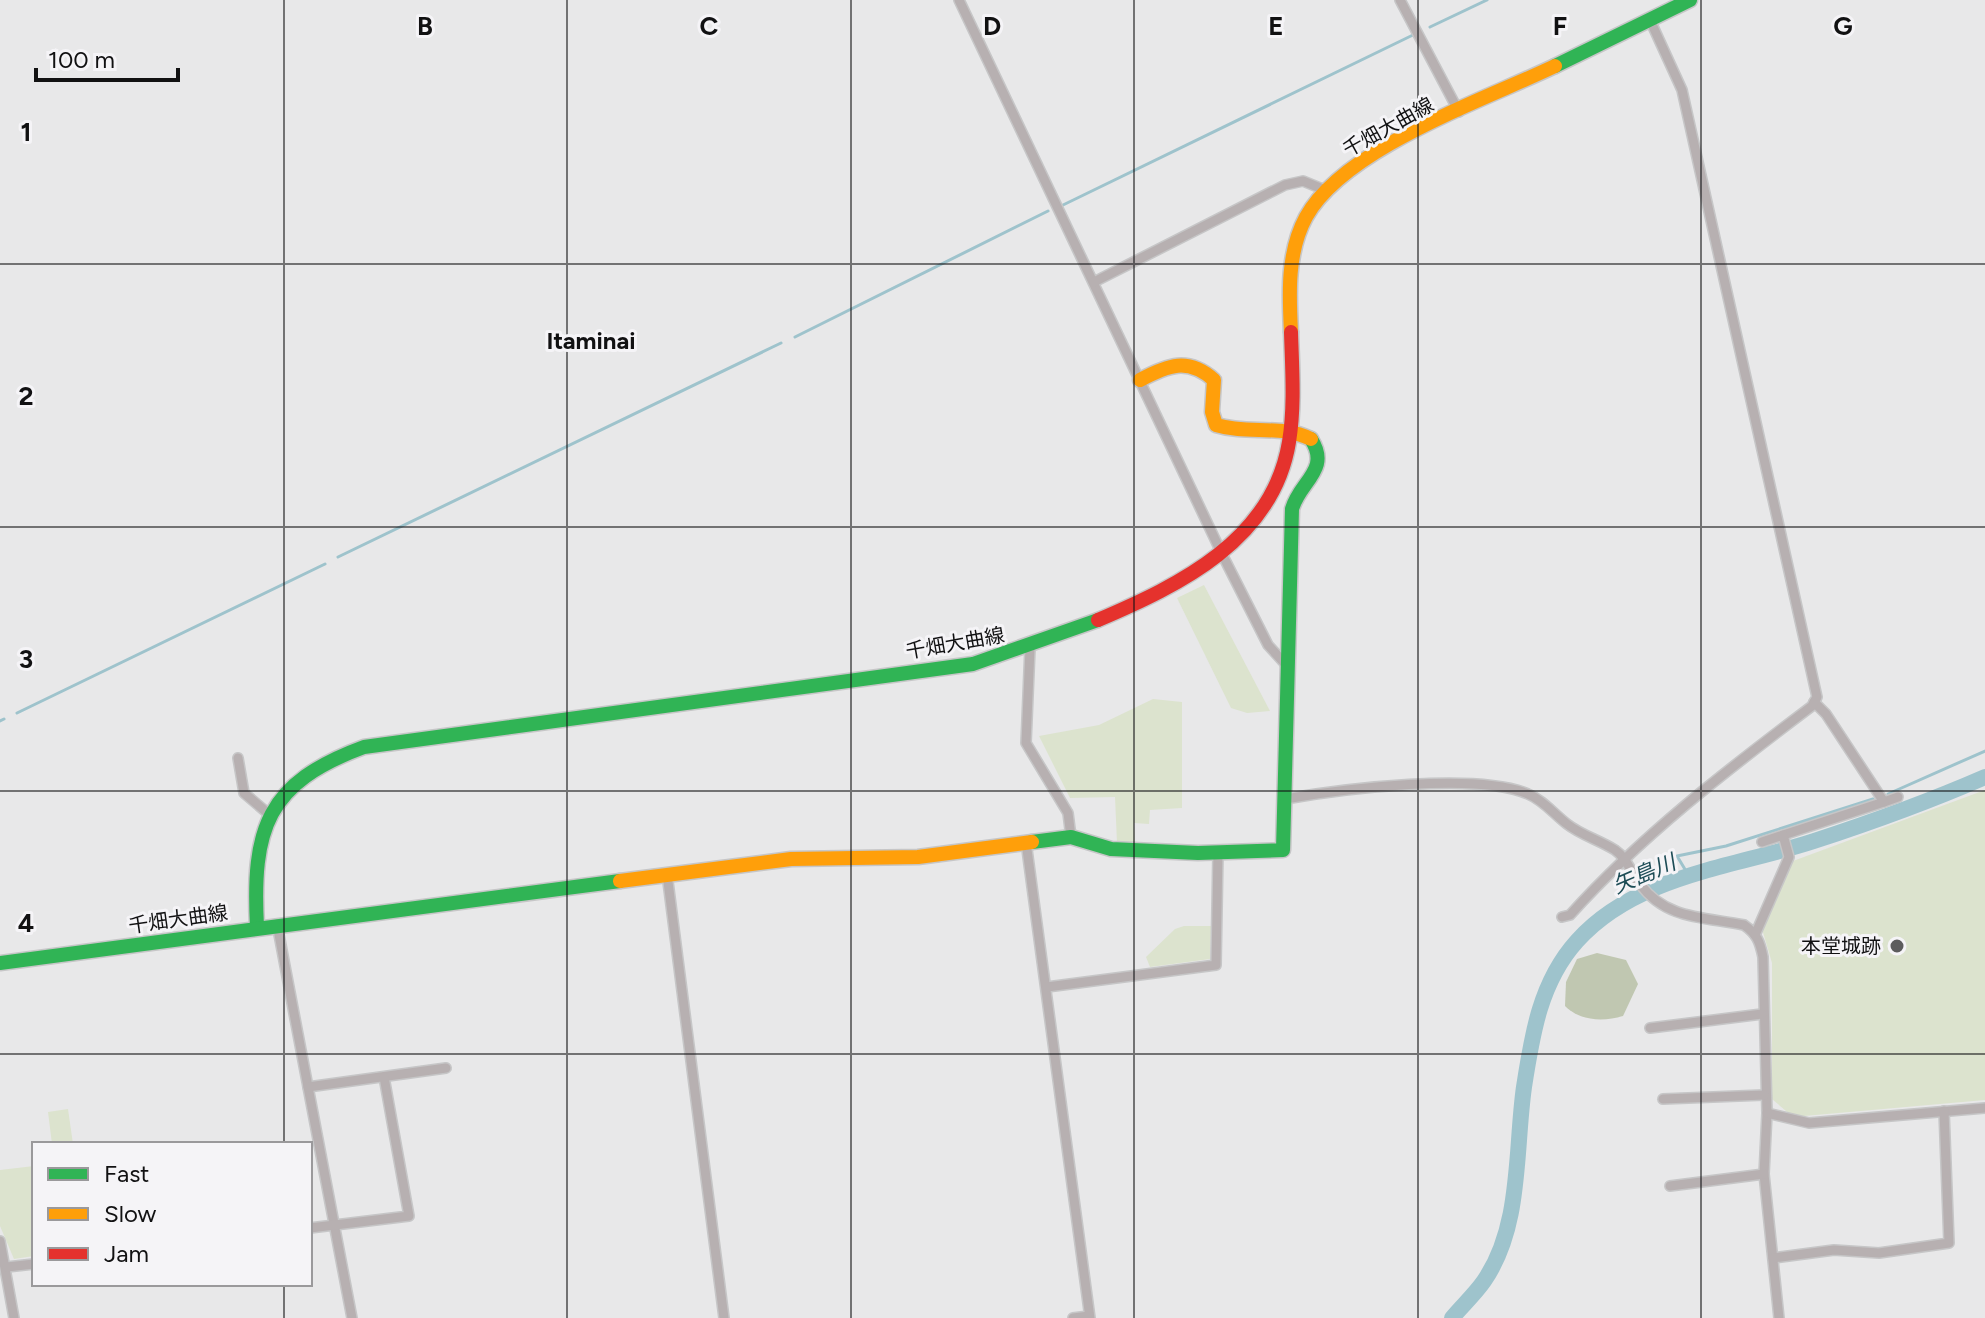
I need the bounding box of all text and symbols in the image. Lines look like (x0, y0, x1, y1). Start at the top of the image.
text: B (417, 10, 433, 42)
text: C (700, 10, 719, 42)
text: D (983, 10, 1001, 42)
text: E (1268, 10, 1284, 42)
text: F (1553, 10, 1567, 42)
text: G (1833, 10, 1853, 42)
scale bar (36, 32, 178, 82)
text: 100 m (48, 45, 115, 74)
street label: 千畑大曲線 (1338, 92, 1438, 162)
text: 1 (21, 116, 31, 148)
district label: Itaminai (546, 326, 636, 355)
text: 2 (18, 380, 34, 412)
street label: 千畑大曲線 (904, 622, 1006, 664)
text: 3 (19, 643, 33, 675)
water label: 矢島川 (1608, 848, 1681, 899)
street label: 千畑大曲線 (127, 900, 229, 938)
text: 4 (18, 907, 34, 939)
place label: 本堂城跡 (1801, 934, 1881, 958)
marker: 本堂城跡 (1888, 937, 1906, 955)
legend (32, 1142, 312, 1286)
text: Fast (104, 1159, 149, 1188)
text: Slow (104, 1199, 157, 1228)
text: Jam (104, 1239, 149, 1268)

